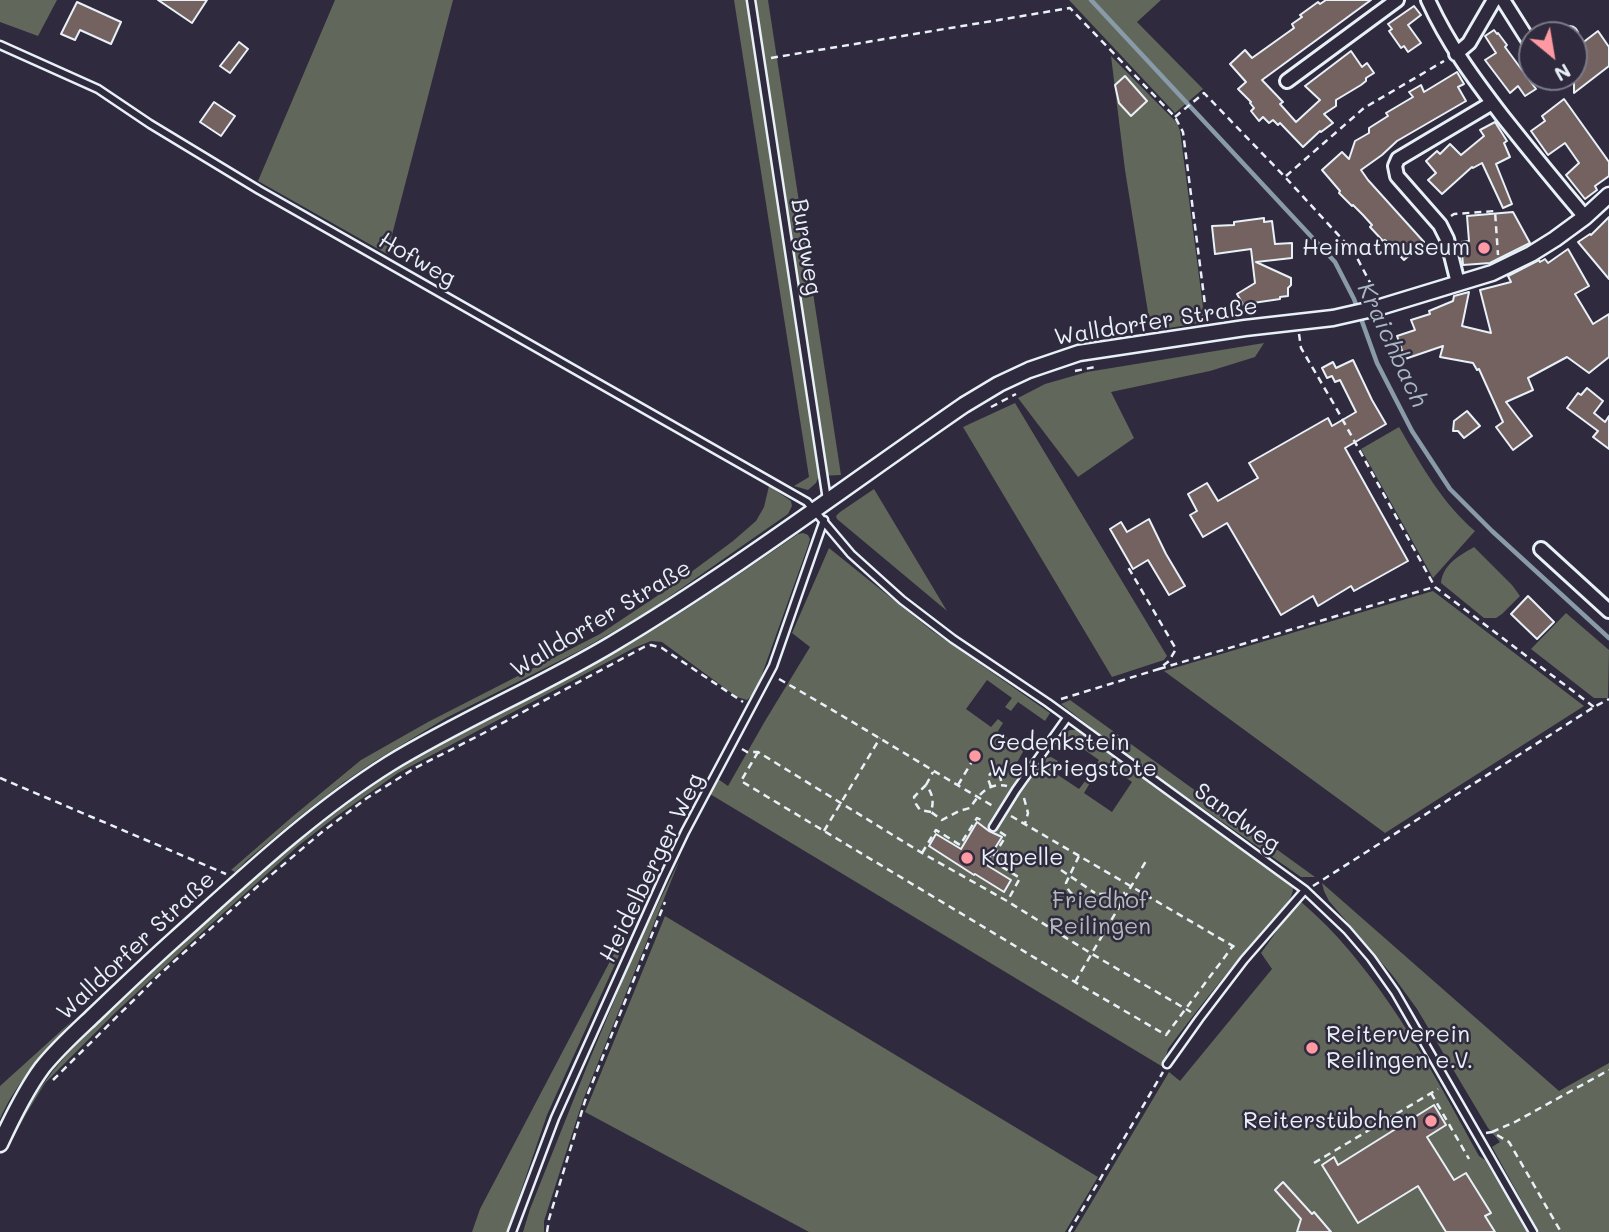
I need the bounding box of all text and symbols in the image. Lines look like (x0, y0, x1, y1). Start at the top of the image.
north arrow (1518, 21, 1588, 91)
text: N (1550, 58, 1575, 87)
street label: Burgweg (785, 197, 827, 297)
street label: Hofweg (374, 227, 460, 293)
place label: Heimatmuseum (1302, 234, 1470, 262)
marker: Heimatmuseum (1476, 240, 1492, 256)
water label: Kraichbach (1351, 278, 1433, 412)
street label: Walldorfer Straße (1052, 292, 1260, 352)
street label: Walldorfer Straße (506, 554, 696, 684)
place label: Gedenkstein Weltkriegstote (989, 729, 1157, 783)
marker: Gedenkstein Weltkriegstote (967, 748, 983, 764)
street label: Heidelberger Weg (594, 769, 710, 967)
street label: Sandweg (1188, 777, 1286, 859)
place label: Kapelle (981, 844, 1064, 872)
marker: Kapelle (959, 850, 975, 866)
street label: Walldorfer Straße (51, 866, 221, 1026)
park label: Friedhof Reilingen (1049, 887, 1151, 941)
place label: Reiterverein Reilingen e.V. (1326, 1021, 1473, 1075)
marker: Reiterverein Reilingen e.V. (1304, 1040, 1320, 1056)
place label: Reiterstübchen (1243, 1107, 1417, 1135)
marker: Reiterstübchen (1423, 1113, 1439, 1129)

